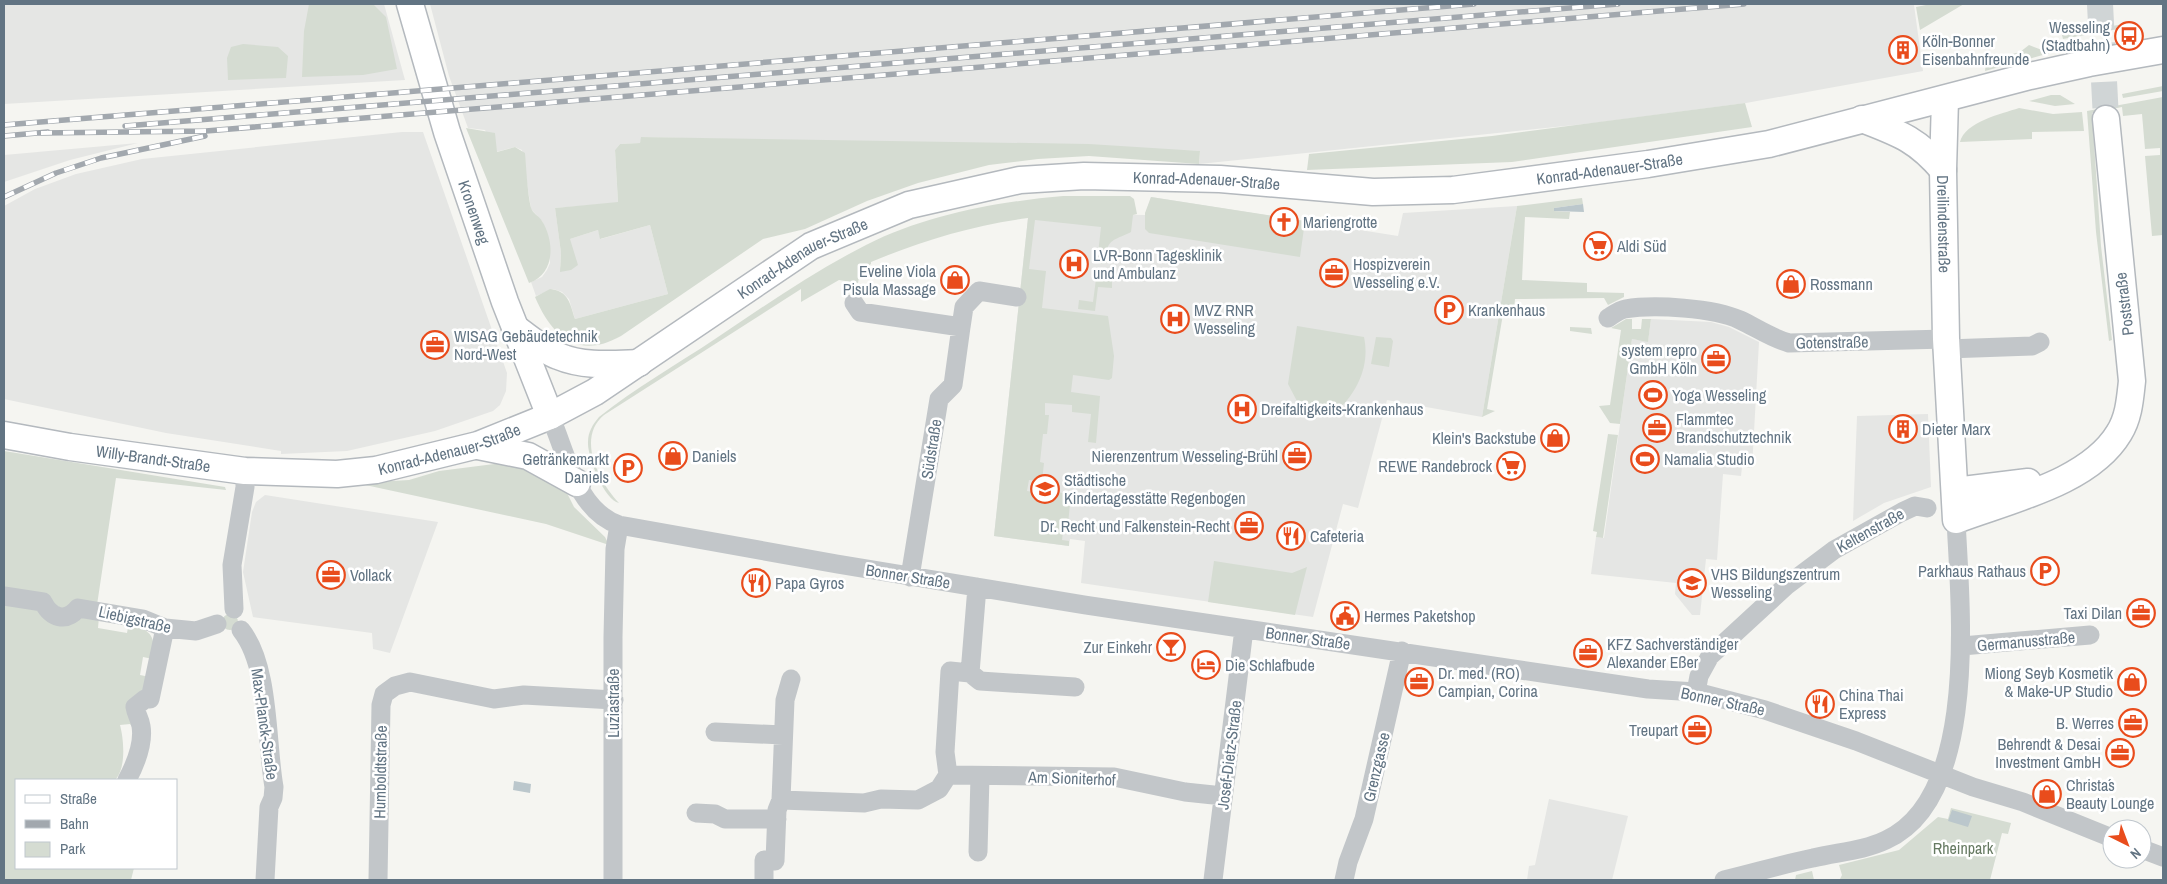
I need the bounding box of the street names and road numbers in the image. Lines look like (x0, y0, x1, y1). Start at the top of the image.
street label: Konrad-Adenauer-Straße (1535, 147, 1684, 190)
street label: Konrad-Adenauer-Straße (1133, 166, 1281, 195)
street label: Dreilindenstraße (1932, 175, 1956, 273)
street label: Kronenweg (453, 177, 496, 248)
street label: Konrad-Adenauer-Straße (733, 213, 871, 304)
street label: Poststraße (2109, 271, 2139, 337)
street label: Gotenstraße (1795, 330, 1869, 354)
street label: Südstraße (915, 417, 947, 481)
street label: Konrad-Adenauer-Straße (376, 418, 524, 480)
street label: Willy-Brandt-Straße (95, 440, 212, 477)
street label: Keltenstraße (1832, 502, 1908, 558)
street label: Bonner Straße (864, 558, 952, 594)
street label: Liebigstraße (97, 600, 173, 638)
street label: Bonner Straße (1264, 621, 1352, 655)
street label: Germanusstraße (1976, 626, 2076, 656)
street label: Max-Planck-Straße (246, 667, 284, 781)
street label: Luziastraße (602, 668, 624, 738)
street label: Bonner Straße (1679, 681, 1767, 721)
street label: Josef-Dietz-Straße (1211, 699, 1247, 811)
street label: Humboldtstraße (368, 725, 392, 819)
street label: Grenzgasse (1357, 730, 1395, 804)
street label: Am Sioniterhof (1027, 765, 1116, 791)

